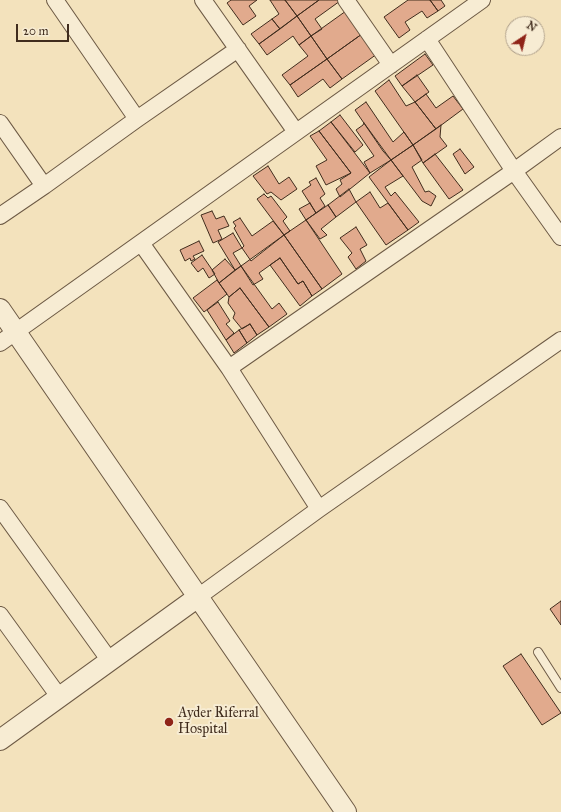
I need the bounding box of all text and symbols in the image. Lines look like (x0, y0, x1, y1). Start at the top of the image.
scale bar (18, 16, 71, 42)
north arrow (505, 16, 545, 56)
text: N (524, 19, 539, 35)
text: 20 m (23, 24, 49, 38)
place label: Ayder Riferral Hospital (178, 706, 259, 738)
marker: Ayder Riferral Hospital (163, 716, 175, 728)

